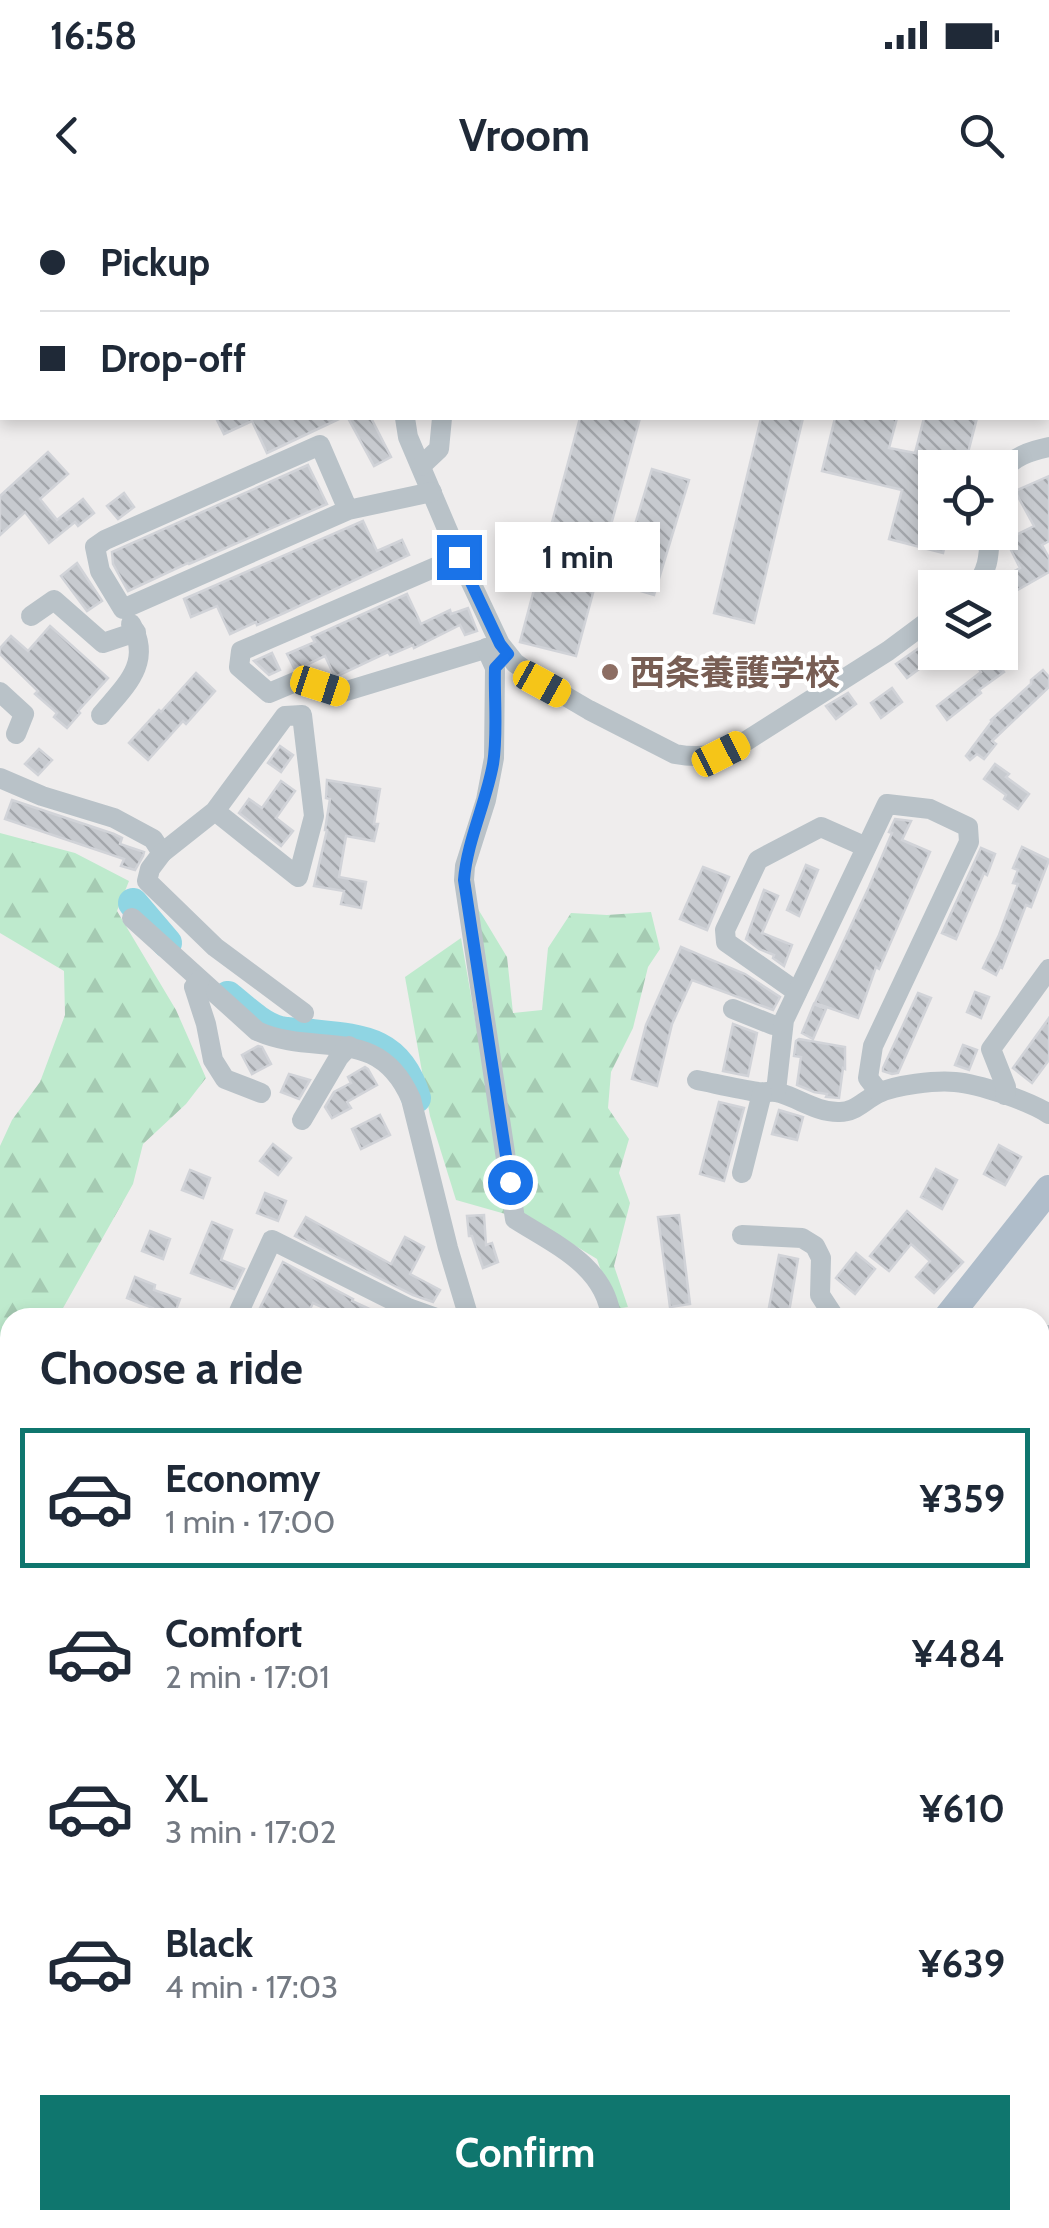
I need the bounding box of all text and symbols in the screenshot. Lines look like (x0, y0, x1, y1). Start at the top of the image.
text: 16:58 (50, 12, 137, 59)
icon: back (40, 108, 95, 163)
text: Vroom (459, 108, 590, 162)
icon: search (954, 108, 1009, 163)
text: Pickup (100, 239, 210, 286)
text: Drop-off (100, 335, 246, 382)
map controls (918, 450, 1018, 670)
button: locate (918, 450, 1018, 550)
callout: 1 min (494, 522, 659, 592)
route end (437, 535, 482, 580)
text: 1 min (541, 537, 614, 576)
button: layers (918, 570, 1018, 670)
place label: 西条養護学校 (630, 651, 840, 694)
car (508, 656, 576, 712)
marker: 西条養護学校 (599, 661, 621, 683)
car (287, 662, 353, 710)
car (687, 727, 755, 781)
route start (488, 1160, 533, 1205)
text: Choose a ride (40, 1341, 303, 1395)
icon: car (45, 1453, 135, 1543)
text: Economy (165, 1455, 320, 1502)
text: ¥359 (920, 1475, 1005, 1522)
text: 1 min · 17:00 (165, 1502, 335, 1541)
icon: car (45, 1608, 135, 1698)
text: Comfort (165, 1610, 302, 1657)
text: ¥484 (912, 1630, 1005, 1677)
text: 2 min · 17:01 (165, 1657, 330, 1696)
icon: car (45, 1763, 135, 1853)
text: XL (165, 1765, 208, 1812)
text: ¥610 (920, 1785, 1005, 1832)
text: 3 min · 17:02 (165, 1812, 337, 1851)
icon: car (45, 1918, 135, 2008)
text: Black (165, 1920, 253, 1967)
text: ¥639 (919, 1940, 1005, 1987)
text: 4 min · 17:03 (165, 1967, 338, 2006)
button: Confirm (40, 2095, 1010, 2210)

